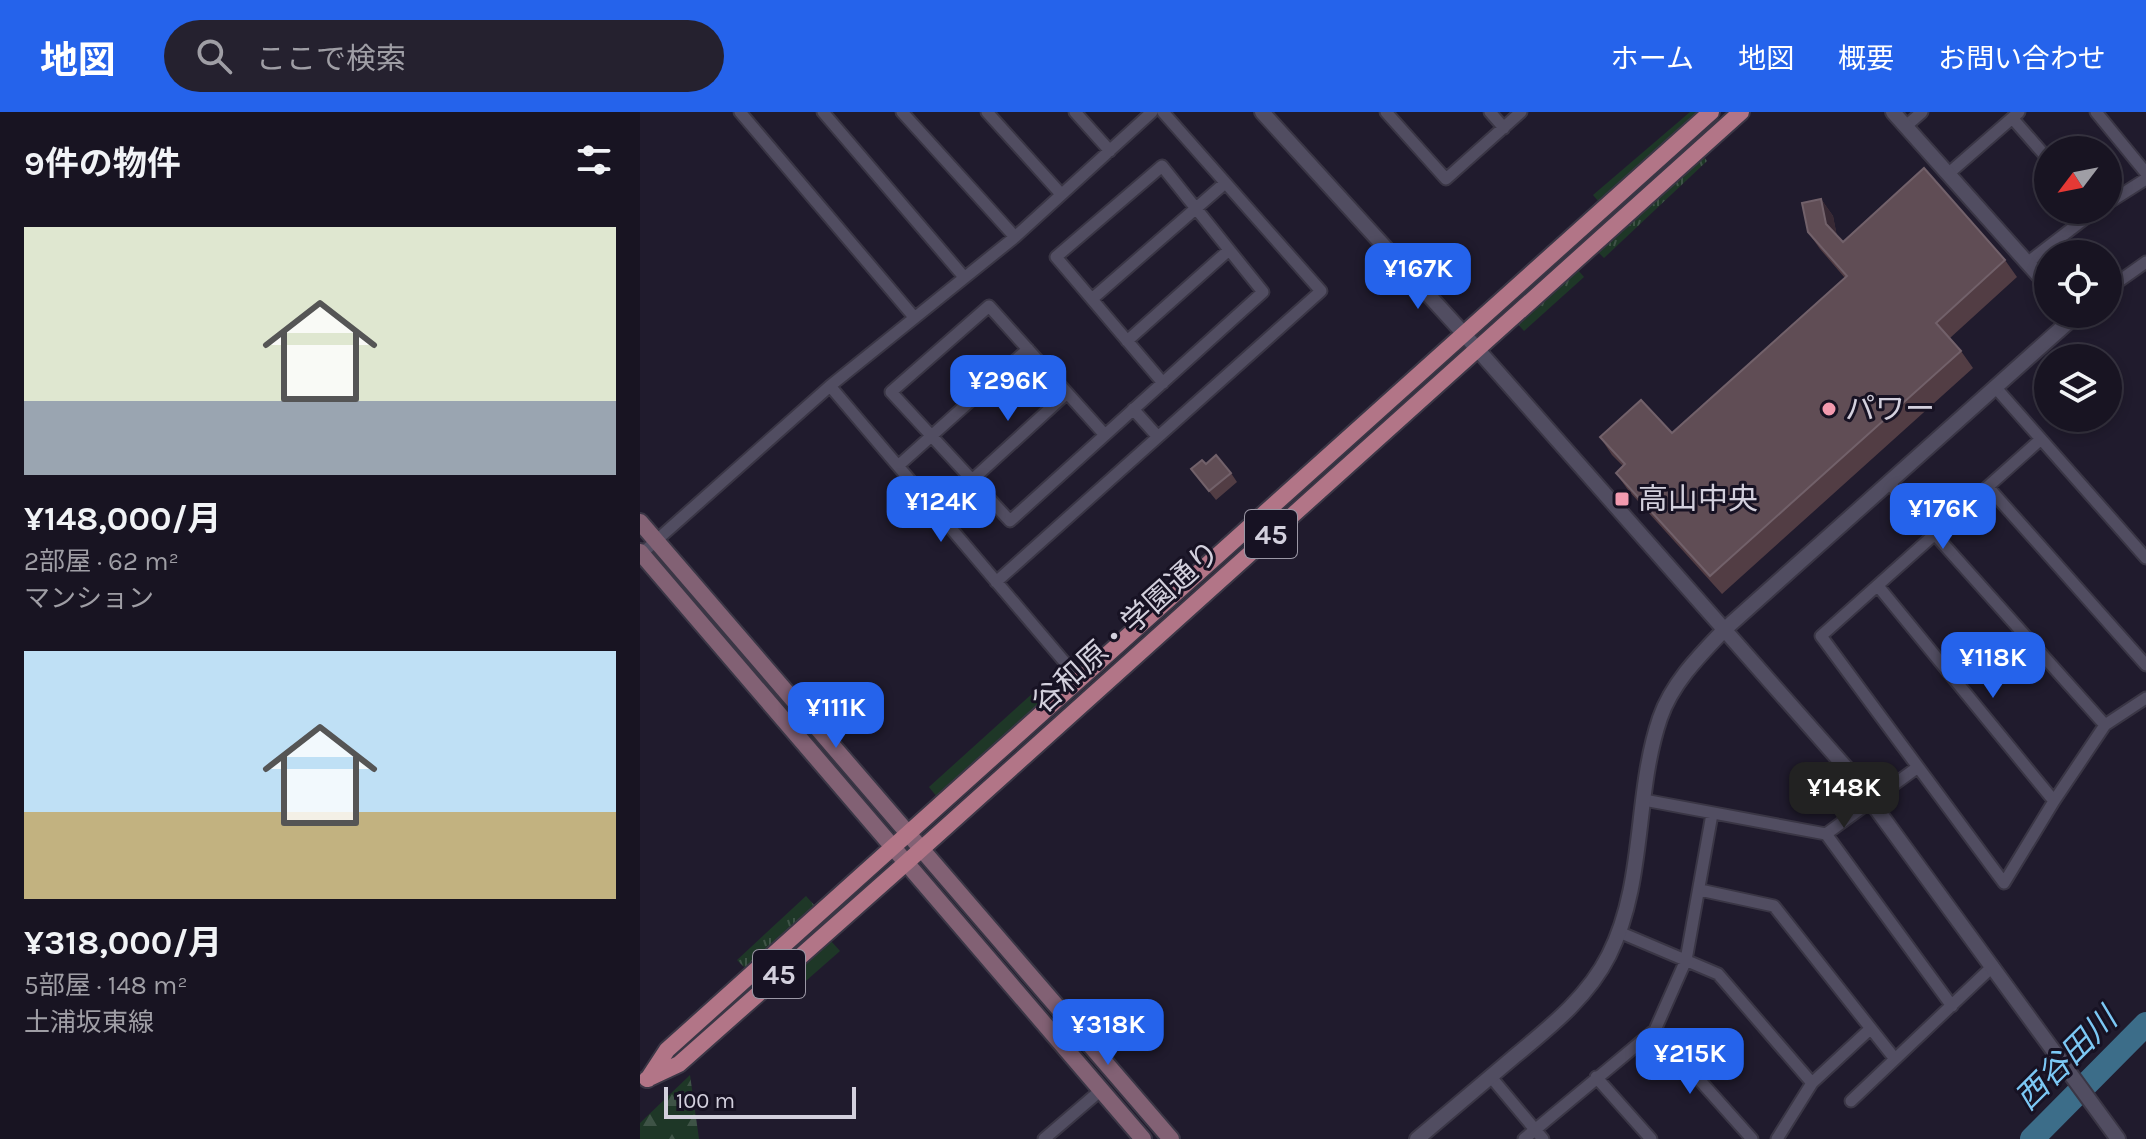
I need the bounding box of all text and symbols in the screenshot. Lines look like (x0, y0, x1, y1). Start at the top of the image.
search box (164, 20, 724, 92)
icon: search (192, 34, 236, 78)
text: 地図 (40, 38, 116, 83)
text: ここで検索 (256, 41, 406, 77)
text: ホーム (1611, 42, 1694, 75)
text: 地図 (1738, 42, 1794, 75)
text: 概要 (1838, 42, 1894, 75)
text: お問い合わせ (1938, 42, 2106, 75)
north arrow (2034, 136, 2122, 224)
map controls (2034, 136, 2122, 432)
icon: filters (572, 138, 616, 182)
text: 9件の物件 (24, 144, 181, 184)
button: locate (2034, 240, 2122, 328)
pin: ¥167K (1362, 243, 1474, 311)
text: ¥167K (1383, 253, 1453, 284)
icon: home (248, 279, 392, 423)
button: layers (2034, 344, 2122, 432)
pin: ¥296K (952, 355, 1064, 423)
text: ¥296K (968, 365, 1048, 396)
place label: パワー (1845, 391, 1935, 427)
marker: パワー (1820, 400, 1838, 418)
pin: ¥124K (885, 476, 997, 544)
place label: 高山中央 (1638, 481, 1758, 517)
pin: ¥176K (1887, 483, 1999, 551)
text: ¥124K (905, 486, 977, 517)
marker: 高山中央 (1613, 490, 1631, 508)
text: ¥176K (1908, 493, 1978, 524)
text: ¥148,000/月 (24, 499, 221, 539)
road number: 45 (1245, 510, 1297, 558)
street label: 谷和原・学園通り (1025, 533, 1227, 721)
text: 2部屋 · 62 m² (24, 546, 179, 577)
text: マンション (24, 583, 154, 614)
pin: ¥118K (1937, 632, 2049, 700)
text: ¥118K (1959, 642, 2027, 673)
pin: ¥111K (780, 682, 892, 750)
text: ¥111K (806, 692, 866, 723)
icon: home (248, 703, 392, 847)
pin: ¥148K (1788, 762, 1900, 830)
text: ¥148K (1807, 772, 1881, 803)
text: ¥318,000/月 (24, 923, 222, 963)
road number: 45 (753, 950, 805, 998)
text: 5部屋 · 148 m² (24, 970, 188, 1001)
pin: ¥318K (1052, 999, 1164, 1067)
water label: 西谷田川 (2008, 999, 2126, 1117)
text: 土浦坂東線 (24, 1007, 154, 1038)
text: ¥318K (1071, 1009, 1145, 1040)
pin: ¥215K (1634, 1028, 1746, 1096)
text: ¥215K (1654, 1038, 1726, 1069)
scale bar (664, 1083, 856, 1119)
text: 100 m (676, 1088, 735, 1114)

